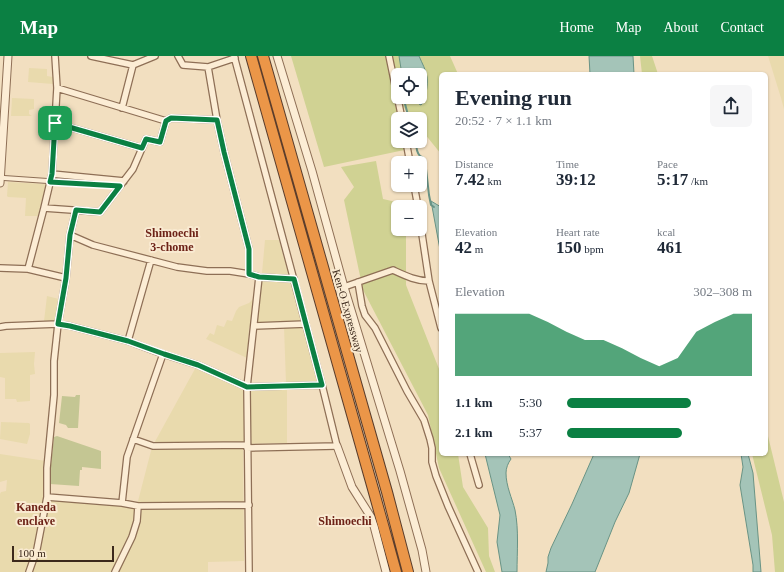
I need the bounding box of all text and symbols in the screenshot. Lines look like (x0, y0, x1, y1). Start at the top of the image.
text: Map (20, 17, 58, 38)
text: Home (560, 20, 594, 35)
text: Map (616, 20, 641, 35)
text: About (663, 20, 698, 35)
text: Contact (720, 20, 764, 35)
map controls (391, 68, 427, 236)
button: locate (391, 68, 427, 104)
text: Evening run (455, 85, 572, 110)
button: share (710, 85, 752, 127)
pin (38, 106, 72, 140)
icon: arrive (44, 112, 66, 134)
button: layers (391, 112, 427, 148)
text: 20:52 · 7 × 1.1 km (455, 113, 552, 128)
button: + (391, 156, 427, 192)
text: Distance (455, 158, 493, 170)
text: Time (556, 158, 579, 170)
text: Pace (657, 158, 678, 170)
text: 7.42 (455, 170, 485, 189)
text: 39:12 (556, 170, 596, 189)
text: 5:17 (657, 170, 688, 189)
text: km (485, 175, 502, 187)
text: /km (688, 175, 708, 187)
button: − (391, 200, 427, 236)
district label: Shimoechi 3-chome (145, 226, 199, 254)
text: Elevation (455, 226, 497, 238)
text: Heart rate (556, 226, 600, 238)
text: kcal (657, 226, 675, 238)
text: 42 (455, 238, 472, 257)
text: 150 (556, 238, 582, 257)
text: 461 (657, 238, 683, 257)
text: m (472, 243, 483, 255)
text: bpm (582, 243, 604, 255)
street label: Ken-O Expressway (330, 268, 366, 354)
text: Elevation (455, 284, 505, 299)
text: 302–308 m (693, 284, 752, 299)
text: 1.1 km (455, 395, 493, 410)
text: 5:30 (519, 395, 542, 410)
text: 2.1 km (455, 425, 493, 440)
text: 5:37 (519, 425, 542, 440)
district label: Kaneda enclave (16, 500, 56, 528)
district label: Shimoechi (318, 514, 372, 528)
scale bar (12, 544, 114, 563)
text: 100 m (18, 547, 46, 559)

